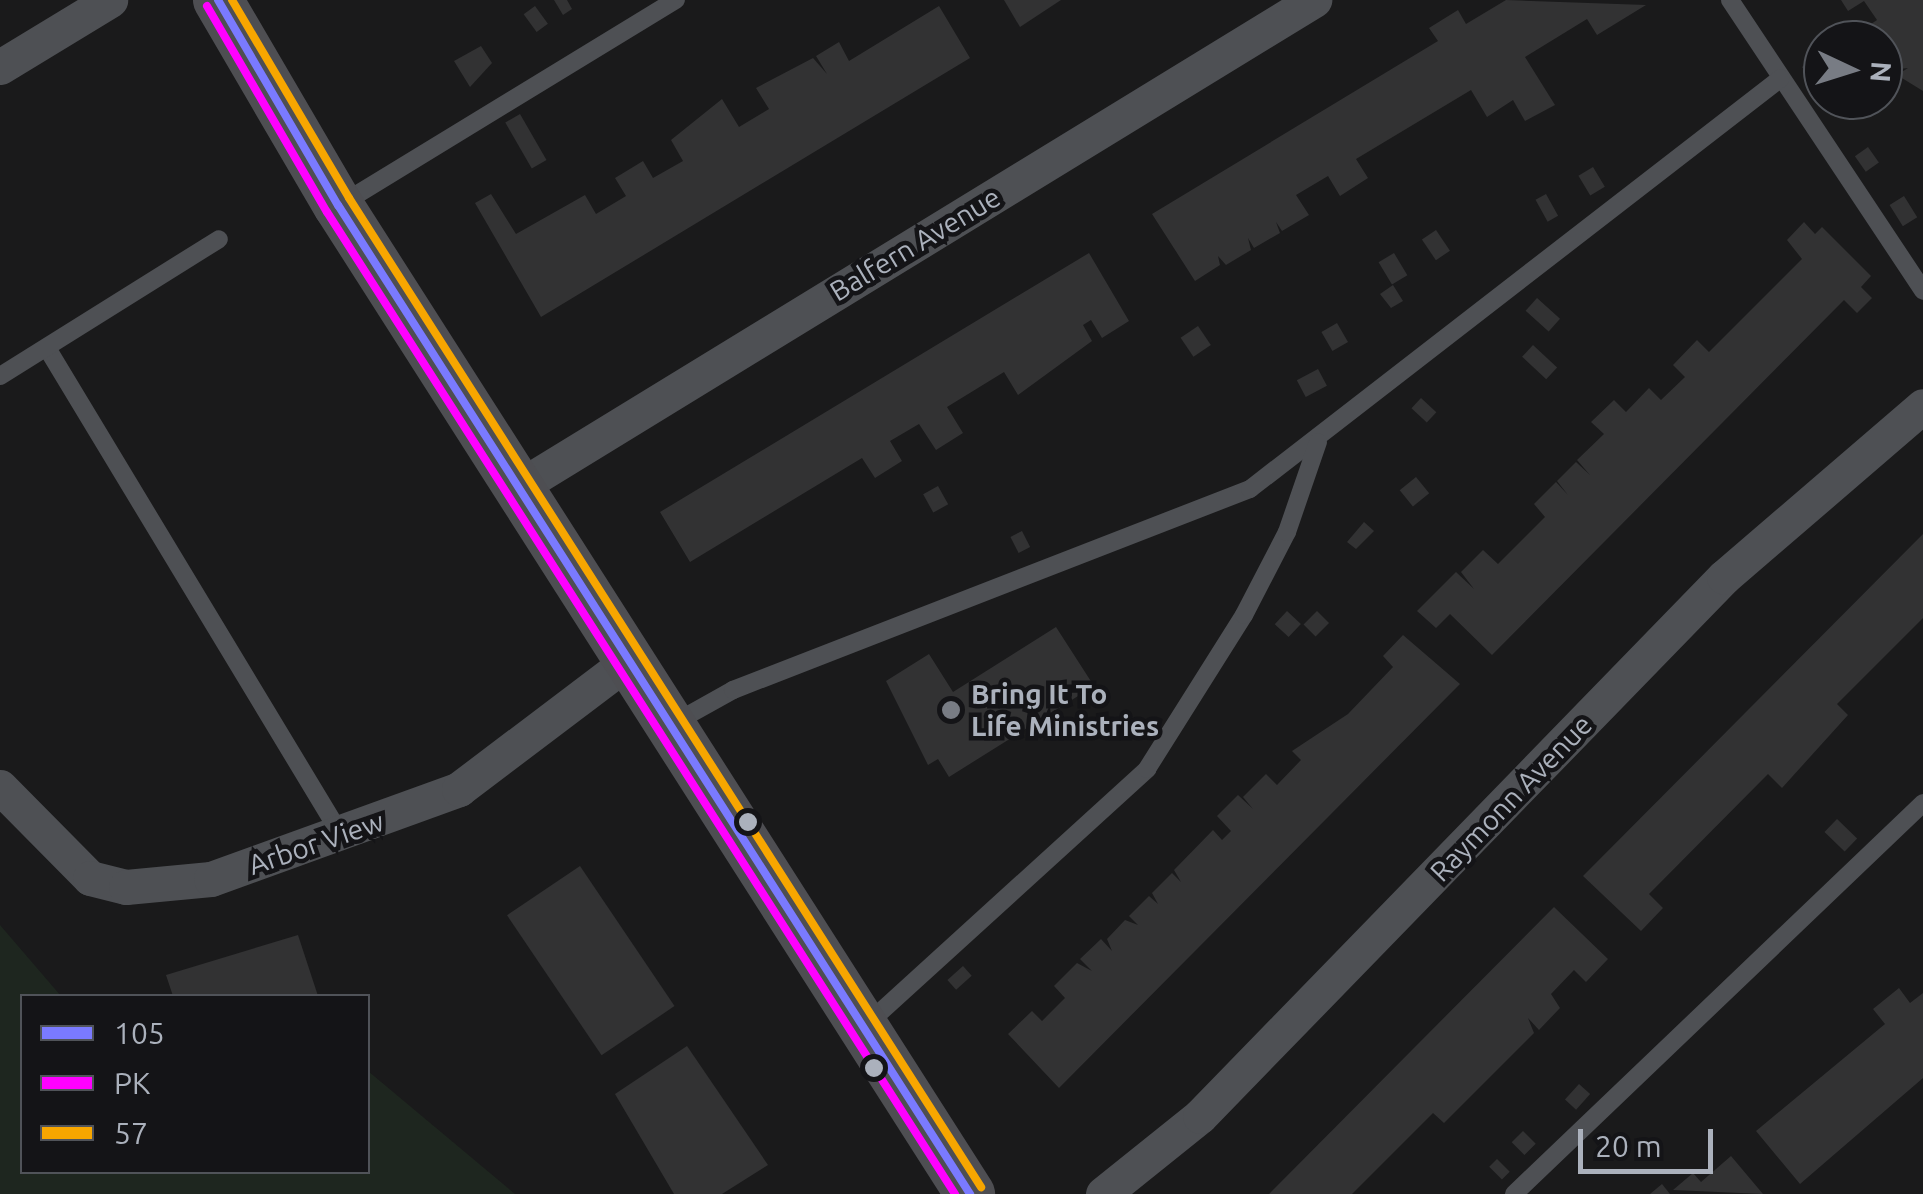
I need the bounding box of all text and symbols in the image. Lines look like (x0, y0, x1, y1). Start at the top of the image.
north arrow (1803, 20, 1903, 120)
text: N (1865, 60, 1898, 83)
street label: Balfern Avenue (824, 180, 1006, 308)
place label: Bring It To Life Ministries (971, 677, 1159, 743)
marker: Bring It To Life Ministries (940, 699, 962, 721)
street label: Raymonn Avenue (1423, 708, 1599, 888)
street label: Arbor View (244, 804, 388, 882)
unlabelled marker (738, 812, 758, 832)
legend (20, 994, 370, 1174)
text: 105 (114, 1016, 165, 1050)
unlabelled marker (864, 1058, 884, 1078)
text: PK (114, 1066, 150, 1100)
scale bar (1583, 1109, 1718, 1171)
text: 57 (114, 1116, 148, 1150)
text: 20 m (1595, 1129, 1662, 1163)

